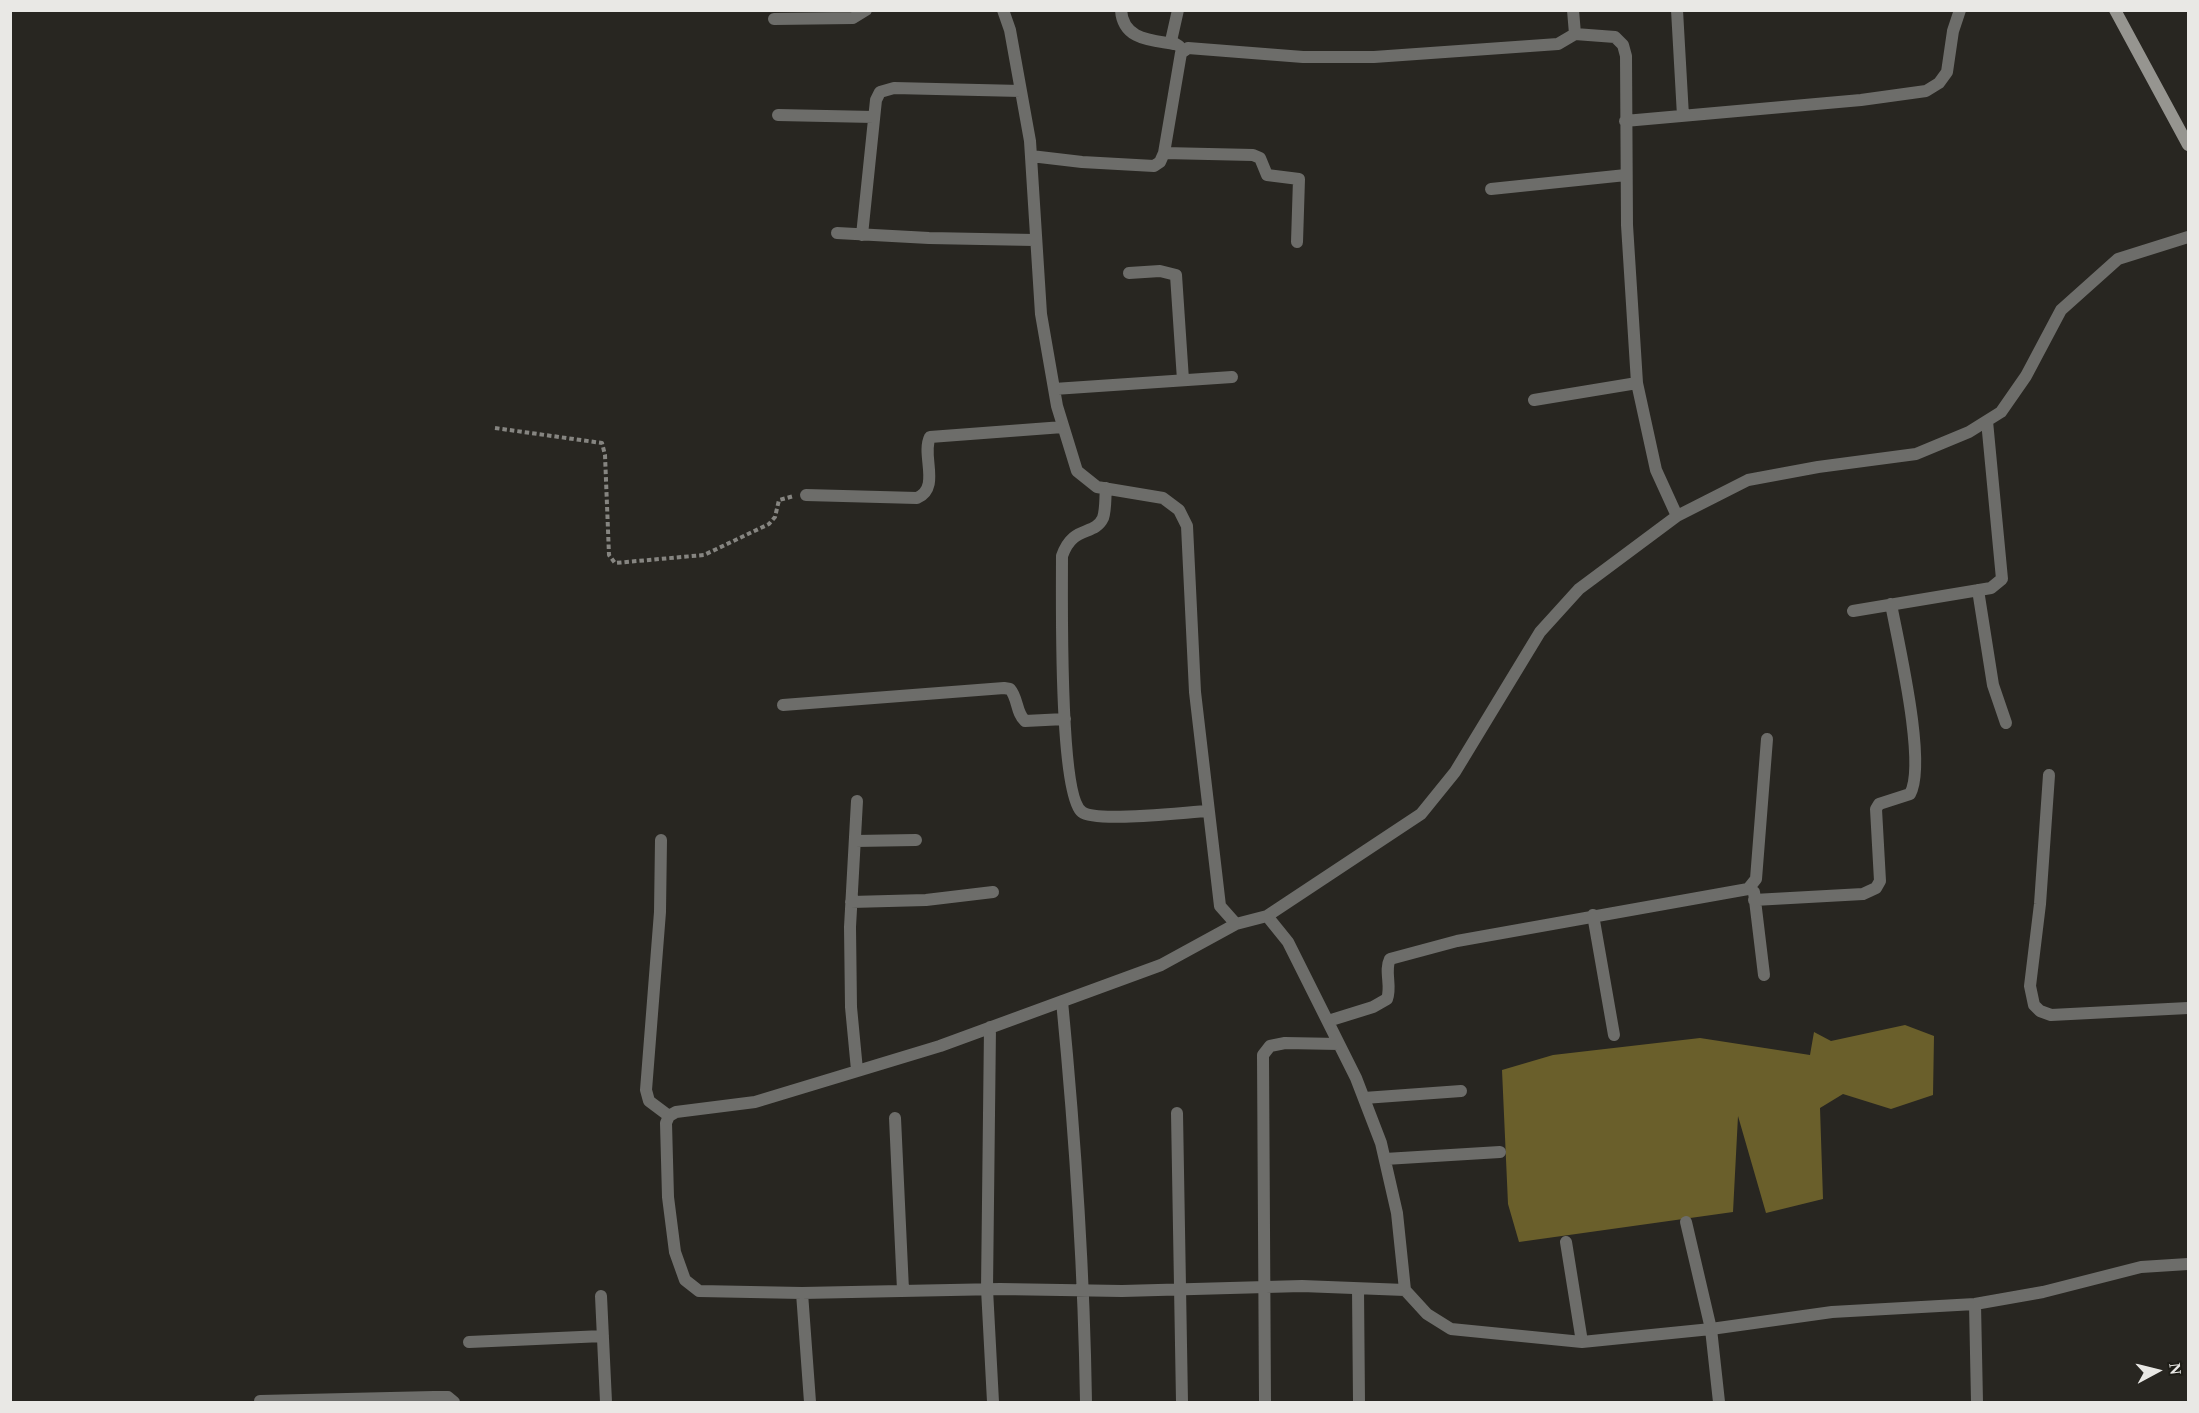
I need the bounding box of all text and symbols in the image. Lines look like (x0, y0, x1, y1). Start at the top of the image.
north arrow (2127, 1341, 2187, 1401)
text: N (2166, 1362, 2185, 1376)

